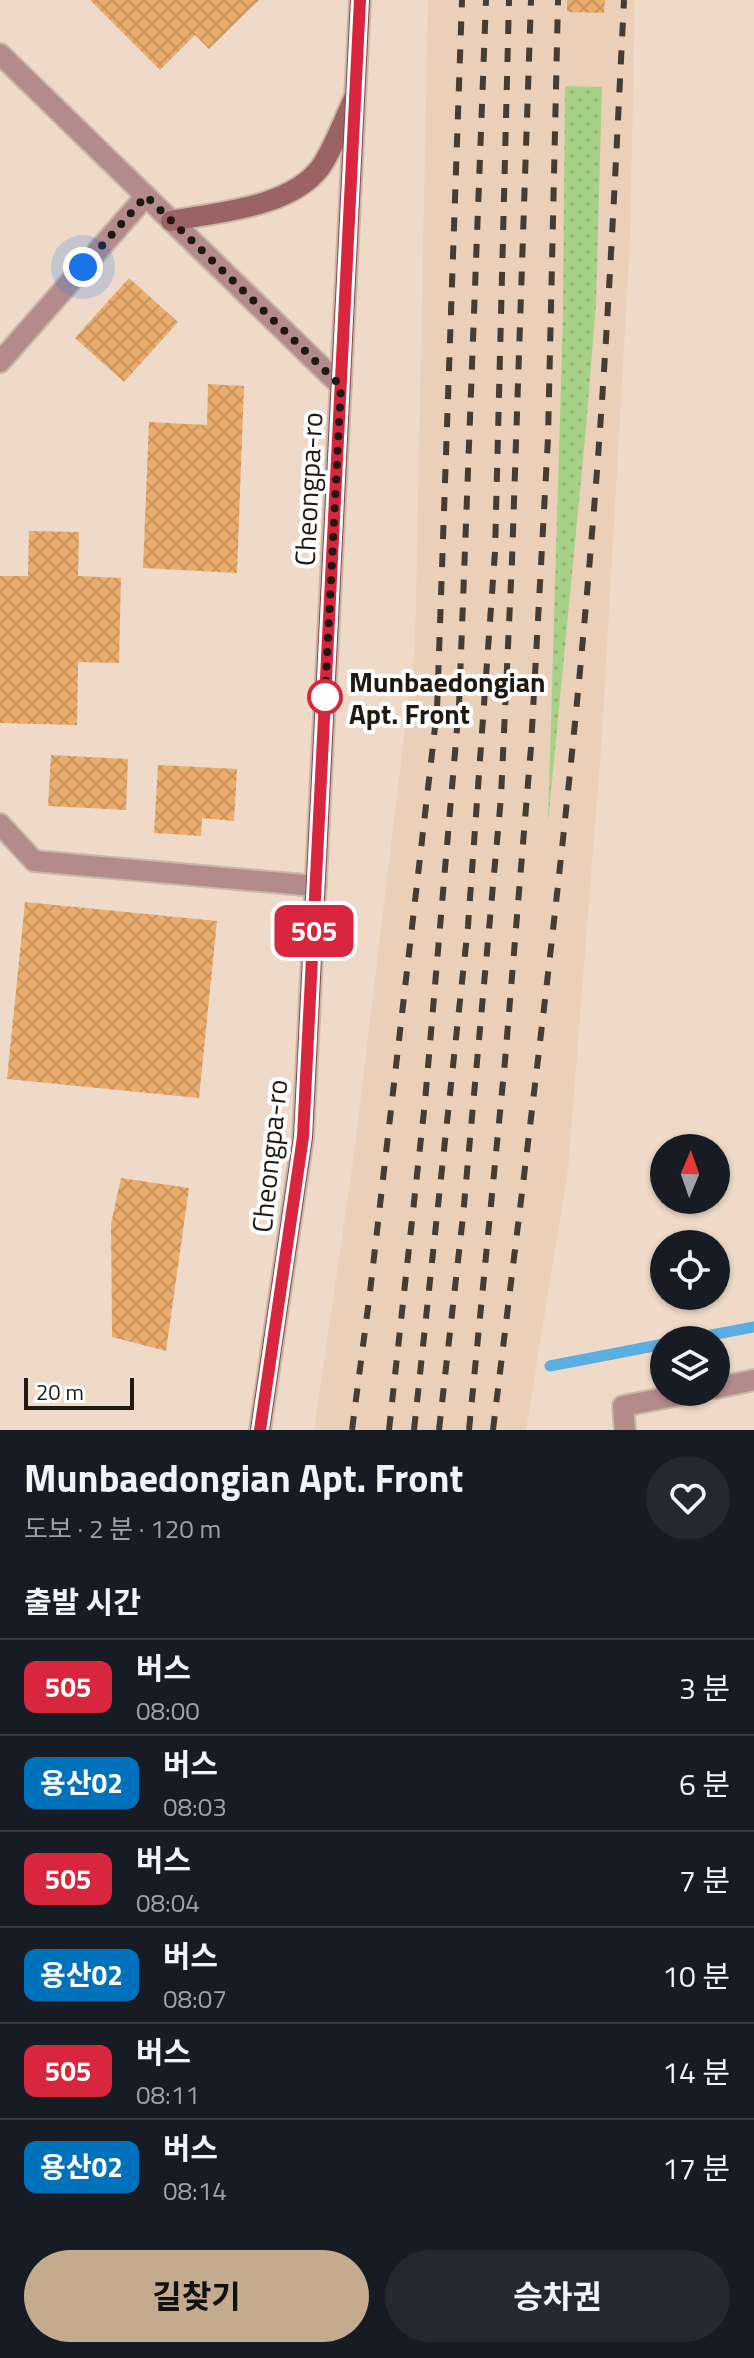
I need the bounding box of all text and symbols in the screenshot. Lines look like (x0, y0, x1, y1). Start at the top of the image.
your location (63, 247, 103, 287)
street label: Cheongpa-ro (283, 411, 333, 567)
place label: Munbaedongian Apt. Front (349, 660, 546, 735)
marker: Munbaedongian Apt. Front (308, 680, 342, 714)
line badge: 505 (268, 905, 360, 957)
text: 505 (290, 909, 338, 952)
street label: Cheongpa-ro (240, 1077, 298, 1235)
north arrow (650, 1134, 730, 1214)
map controls (650, 1134, 730, 1406)
button: locate (650, 1230, 730, 1310)
button: layers (650, 1326, 730, 1406)
scale bar (24, 1374, 134, 1410)
text: 20 m (36, 1375, 84, 1409)
text: Munbaedongian Apt. Front (24, 1449, 463, 1507)
button: heart (646, 1456, 730, 1540)
text: 도보 · 2 분 · 120 m (24, 1509, 221, 1548)
text: 출발 시간 (24, 1579, 141, 1625)
text: 버스 (136, 1645, 191, 1691)
text: 505 (44, 1665, 92, 1708)
text: 3 분 (679, 1665, 730, 1711)
text: 08:00 (136, 1691, 200, 1730)
text: 버스 (163, 1741, 218, 1787)
text: 용산02 (40, 1761, 123, 1804)
text: 6 분 (679, 1761, 730, 1807)
text: 08:03 (163, 1787, 227, 1826)
text: 버스 (136, 1837, 191, 1883)
text: 505 (44, 1857, 92, 1900)
text: 7 분 (679, 1857, 730, 1903)
text: 08:04 (136, 1883, 200, 1922)
text: 버스 (163, 1933, 218, 1979)
text: 용산02 (40, 1953, 123, 1996)
text: 10 분 (662, 1953, 730, 1999)
text: 08:07 (163, 1979, 227, 2018)
text: 버스 (136, 2029, 191, 2075)
text: 505 (44, 2049, 92, 2092)
text: 14 분 (662, 2049, 730, 2095)
text: 08:11 (136, 2075, 200, 2114)
text: 버스 (163, 2125, 218, 2171)
text: 용산02 (40, 2145, 123, 2188)
text: 17 분 (662, 2145, 730, 2191)
text: 08:14 (163, 2171, 227, 2210)
button: 길찾기 (24, 2250, 369, 2342)
button: 승차권 (385, 2250, 730, 2342)

